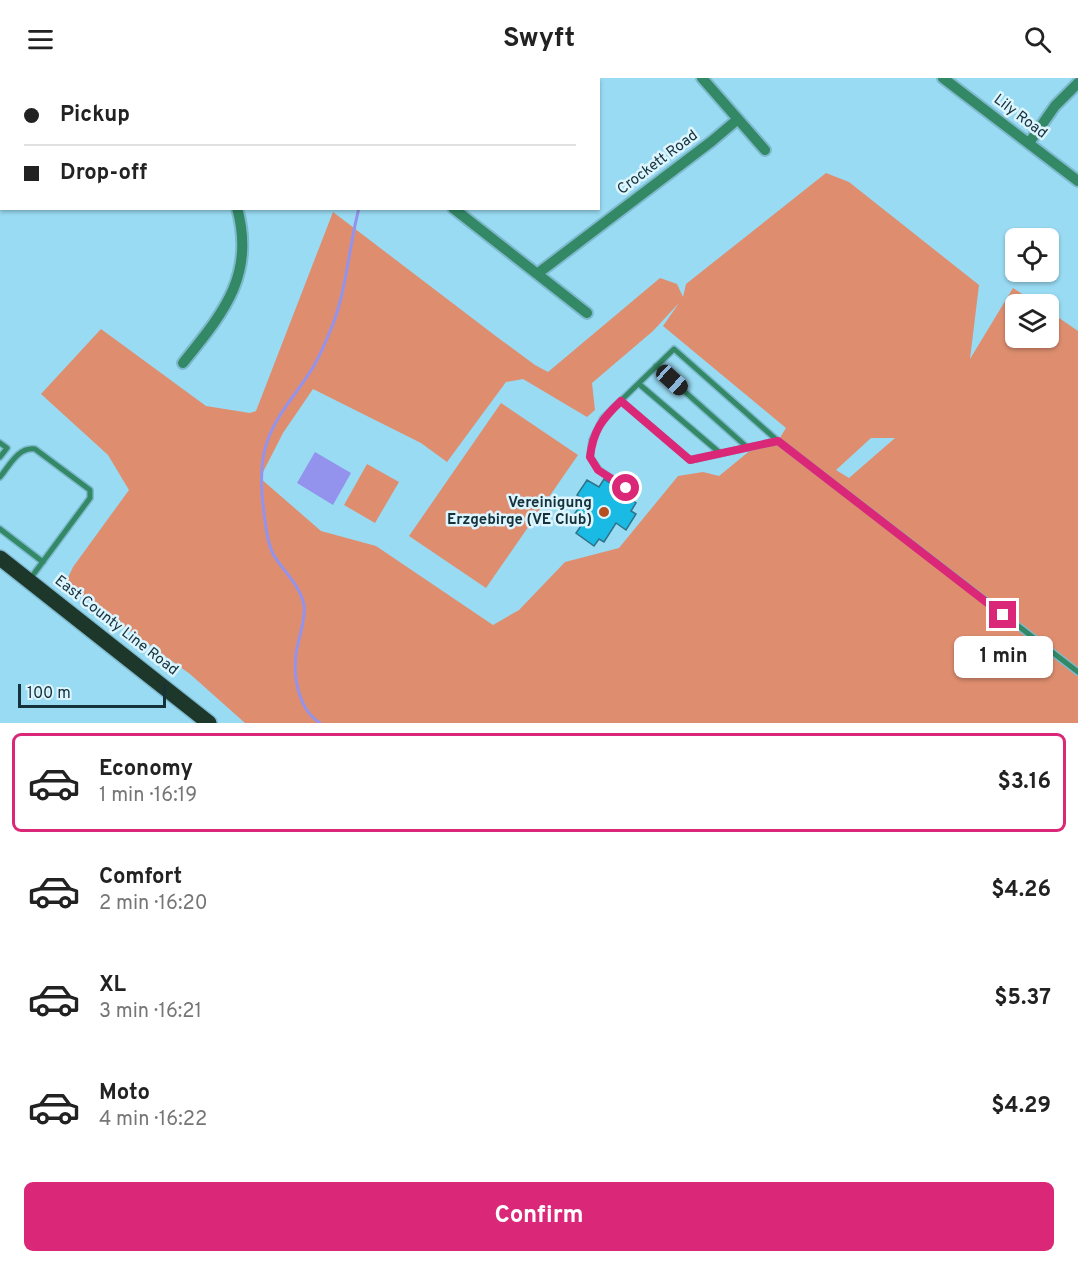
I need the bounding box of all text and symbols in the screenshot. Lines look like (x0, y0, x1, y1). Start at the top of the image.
text: Swyft (503, 22, 575, 56)
icon: menu (24, 23, 57, 56)
icon: search (1021, 23, 1054, 56)
street label: Lily Road (989, 91, 1051, 143)
text: Pickup (60, 102, 130, 129)
street label: Crockett Road (614, 127, 702, 199)
text: Drop-off (60, 160, 147, 187)
map controls (1005, 228, 1059, 348)
button: locate (1005, 228, 1059, 282)
button: layers (1005, 294, 1059, 348)
car (653, 361, 691, 399)
route start (612, 474, 639, 501)
place label: Vereinigung Erzgebirge (VE Club) (447, 494, 592, 530)
marker: Vereinigung Erzgebirge (VE Club) (597, 505, 611, 519)
street label: East County Line Road (50, 572, 182, 680)
route end (989, 601, 1016, 628)
callout: 1 min (954, 636, 1052, 678)
text: 1 min (979, 644, 1028, 670)
scale bar (18, 681, 166, 708)
text: 100 m (27, 684, 71, 704)
icon: car (27, 756, 81, 810)
text: Economy (99, 756, 193, 783)
text: $3.16 (997, 769, 1051, 796)
text: 1 min · 16:19 (99, 783, 197, 809)
icon: car (27, 864, 81, 918)
text: Comfort (99, 864, 182, 891)
text: $4.26 (991, 877, 1051, 904)
text: 2 min · 16:20 (99, 891, 208, 917)
icon: car (27, 972, 81, 1026)
text: XL (99, 972, 126, 999)
text: $5.37 (994, 985, 1051, 1012)
text: 3 min · 16:21 (99, 999, 202, 1025)
icon: car (27, 1080, 81, 1134)
text: Moto (99, 1080, 150, 1107)
text: $4.29 (991, 1093, 1051, 1120)
text: 4 min · 16:22 (99, 1107, 207, 1133)
button: Confirm (24, 1182, 1054, 1251)

